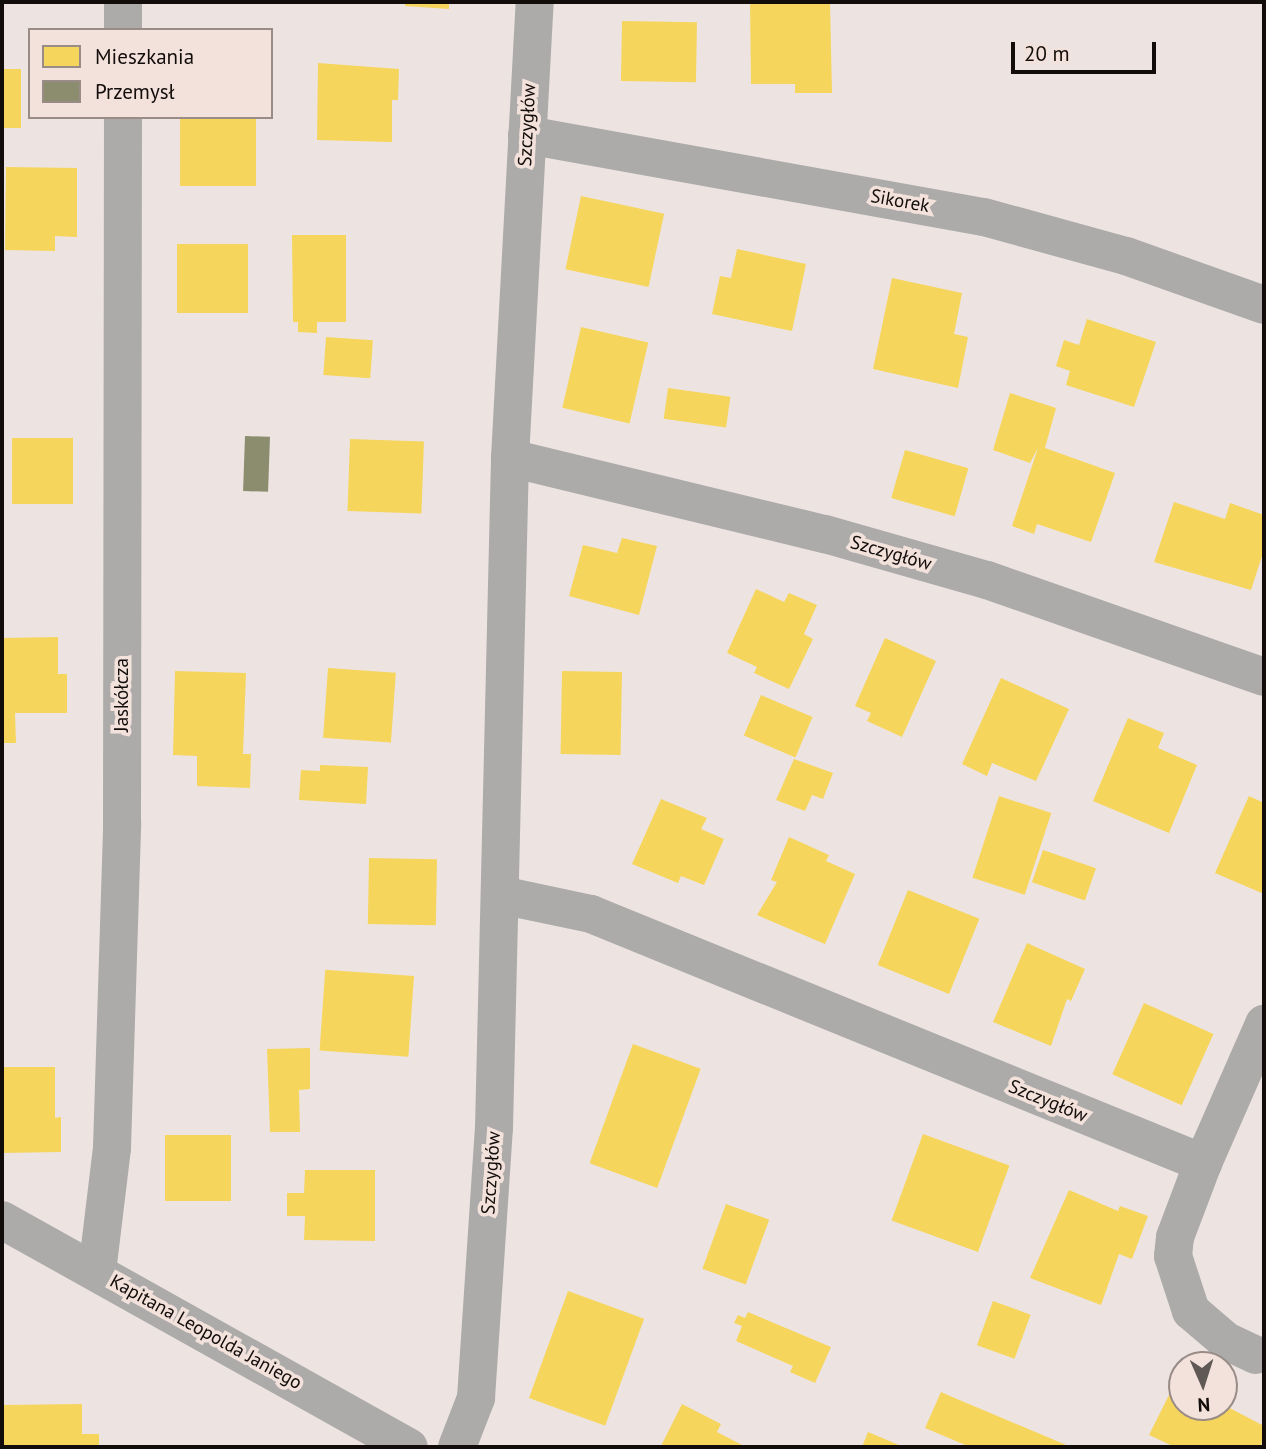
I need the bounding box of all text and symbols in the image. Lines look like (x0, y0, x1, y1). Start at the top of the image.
legend (28, 28, 273, 119)
scale bar (1014, 28, 1159, 72)
text: 20 m (1024, 40, 1070, 67)
text: Mieszkania (95, 43, 194, 70)
text: Przemysł (95, 78, 175, 105)
street label: Szczygłów (513, 83, 541, 167)
street label: Sikorek (869, 185, 931, 217)
street label: Szczygłów (848, 531, 934, 575)
street label: Jaskółcza (111, 658, 133, 732)
street label: Szczygłów (1005, 1075, 1091, 1127)
street label: Szczygłów (477, 1131, 505, 1215)
street label: Kapitana Leopolda Janiego (106, 1270, 306, 1394)
north arrow (1168, 1351, 1238, 1421)
text: N (1197, 1393, 1211, 1417)

